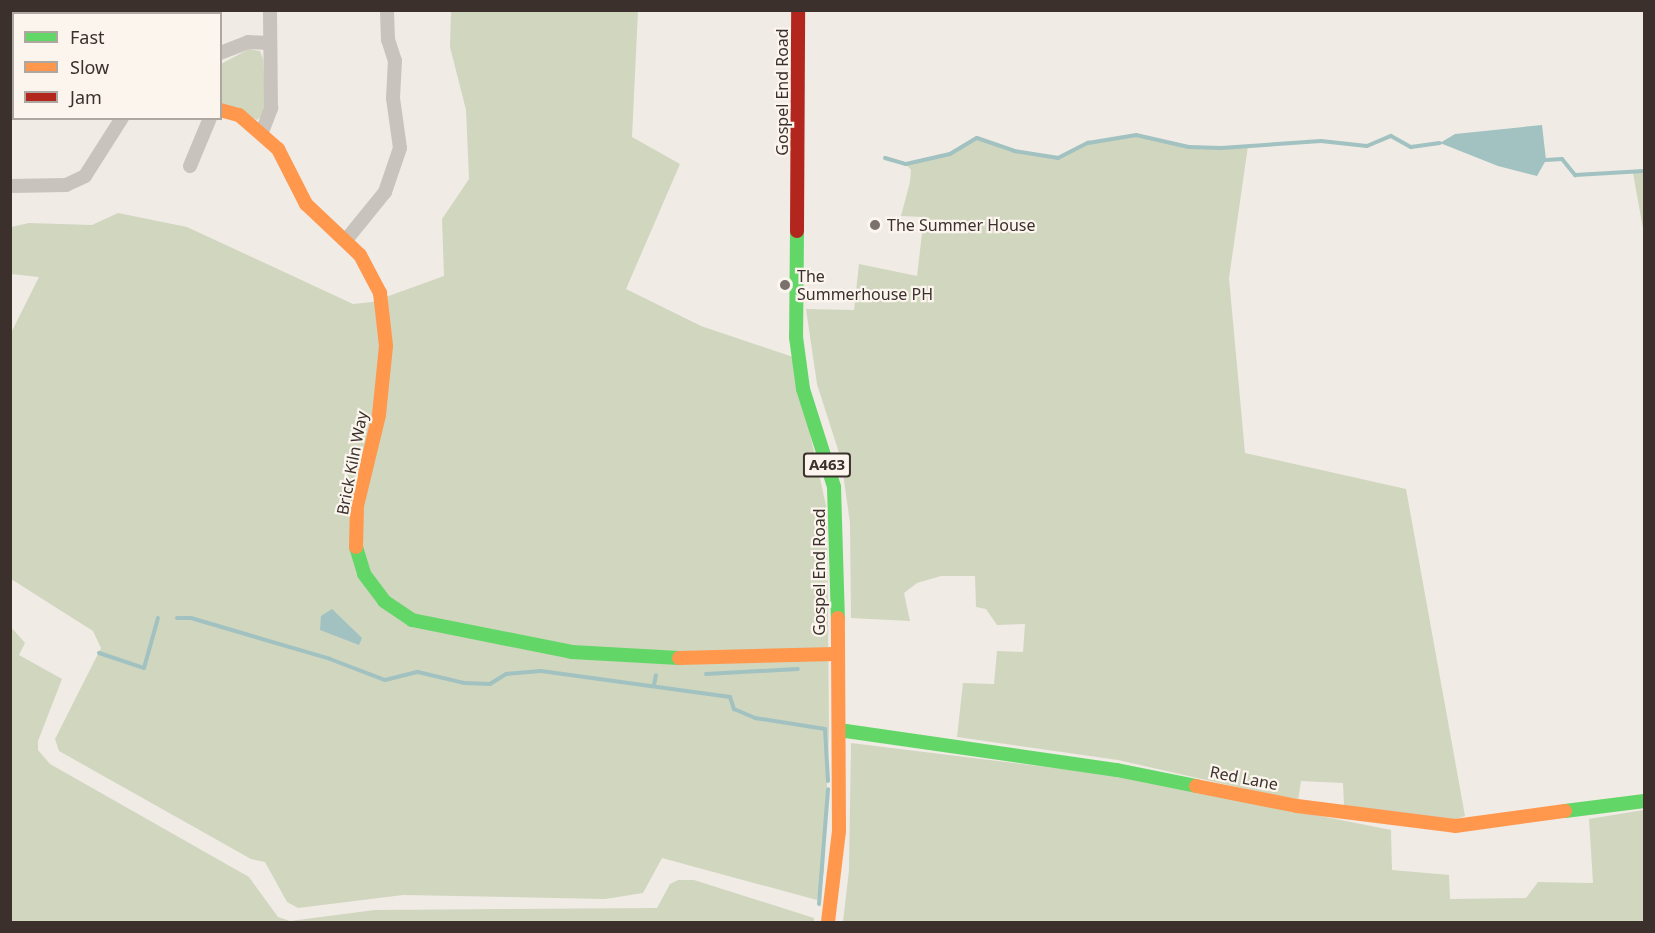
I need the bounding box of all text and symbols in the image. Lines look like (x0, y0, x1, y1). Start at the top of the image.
legend (12, 12, 222, 120)
text: Fast (70, 25, 105, 49)
street label: Gospel End Road (772, 28, 792, 156)
text: Slow (70, 55, 109, 79)
text: Jam (70, 85, 102, 109)
place label: The Summer House (887, 215, 1035, 235)
marker: The Summer House (868, 218, 882, 232)
place label: The Summerhouse PH (797, 266, 933, 304)
marker: The Summerhouse PH (778, 278, 792, 292)
street label: Brick Kiln Way (333, 409, 371, 517)
road number: A463 (802, 453, 852, 477)
street label: Gospel End Road (809, 508, 829, 636)
street label: Red Lane (1208, 762, 1280, 794)

